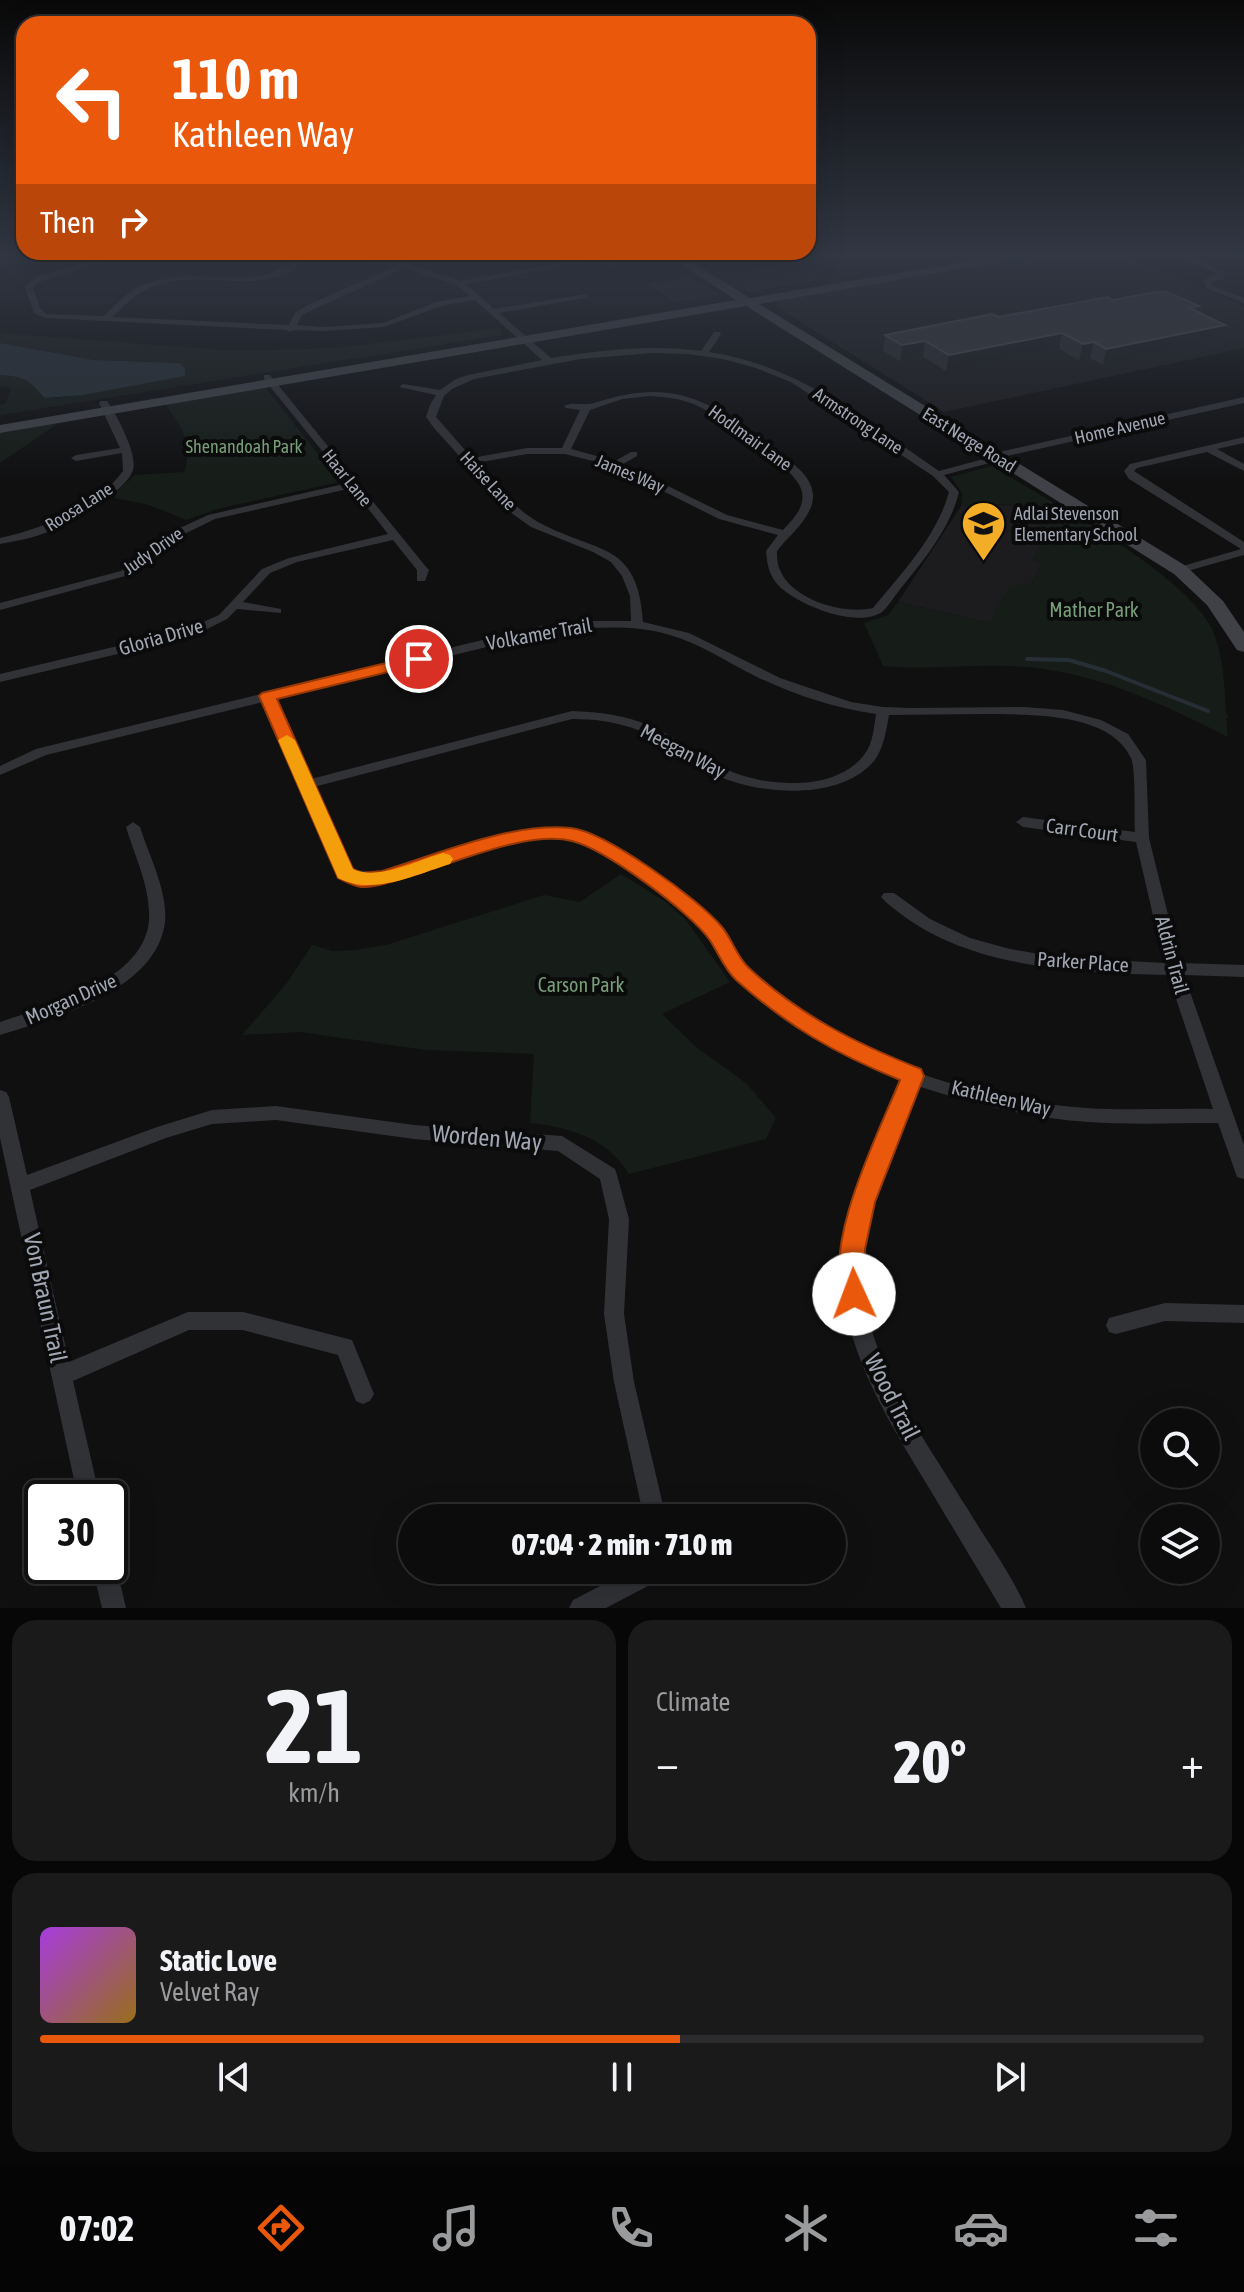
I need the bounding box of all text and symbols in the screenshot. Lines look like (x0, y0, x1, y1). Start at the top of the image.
text: 110 m (172, 47, 299, 111)
icon: left (40, 48, 144, 152)
text: Kathleen Way (172, 113, 354, 155)
icon: right (111, 200, 155, 244)
text: Then (40, 205, 95, 239)
street label: Armstrong Lane (809, 383, 907, 458)
street label: Hodlmair Lane (705, 400, 796, 475)
street label: East Nerge Road (919, 403, 1020, 477)
street label: Home Avenue (1073, 407, 1167, 448)
park label: Shenandoah Park (186, 436, 303, 457)
street label: Haar Lane (318, 445, 377, 510)
street label: Haise Lane (456, 447, 521, 514)
street label: James Way (593, 450, 668, 497)
street label: Roosa Lane (41, 478, 116, 535)
school or university icon: Adlai Stevenson Elementary School (959, 500, 1007, 563)
place label: Adlai Stevenson Elementary School (1014, 503, 1138, 545)
street label: Judy Drive (119, 523, 187, 579)
park label: Mather Park (1049, 598, 1139, 621)
street label: Volkamer Trail (485, 613, 594, 654)
street label: Gloria Drive (116, 614, 206, 659)
pin (385, 625, 453, 693)
icon: arrive (397, 637, 441, 681)
street label: Meegan Way (637, 719, 730, 783)
street label: Carr Court (1045, 813, 1120, 846)
street label: Aldrin Trail (1151, 913, 1194, 997)
street label: Parker Place (1037, 947, 1130, 976)
street label: Morgan Drive (22, 968, 120, 1029)
park label: Carson Park (538, 973, 624, 996)
street label: Kathleen Way (949, 1075, 1053, 1120)
street label: Worden Way (431, 1119, 543, 1156)
street label: Von Braun Trail (19, 1231, 73, 1366)
position arrow (812, 1252, 896, 1336)
street label: Wood Trail (859, 1349, 926, 1445)
map controls (1140, 1408, 1220, 1584)
button: search (1140, 1408, 1220, 1488)
speed limit sign: 30 (24, 1480, 128, 1584)
button: layers (1140, 1504, 1220, 1584)
text: 07:04 · 2 min · 710 m (512, 1527, 732, 1561)
text: 21 (265, 1666, 363, 1785)
text: Climate (656, 1687, 730, 1717)
text: 20° (894, 1727, 966, 1796)
text: − (656, 1737, 679, 1787)
text: + (1181, 1737, 1204, 1787)
text: km/h (288, 1778, 340, 1808)
text: Static Love (160, 1943, 277, 1977)
text: Velvet Ray (160, 1977, 260, 2007)
icon: previous (212, 2055, 256, 2099)
icon: pause (600, 2055, 644, 2099)
icon: next (988, 2055, 1032, 2099)
icon: directions (253, 2200, 309, 2256)
icon: music (428, 2200, 484, 2256)
icon: phone (603, 2200, 659, 2256)
icon: climate (778, 2200, 834, 2256)
icon: car (953, 2200, 1009, 2256)
icon: filters (1128, 2200, 1184, 2256)
text: 07:02 (60, 2207, 134, 2249)

